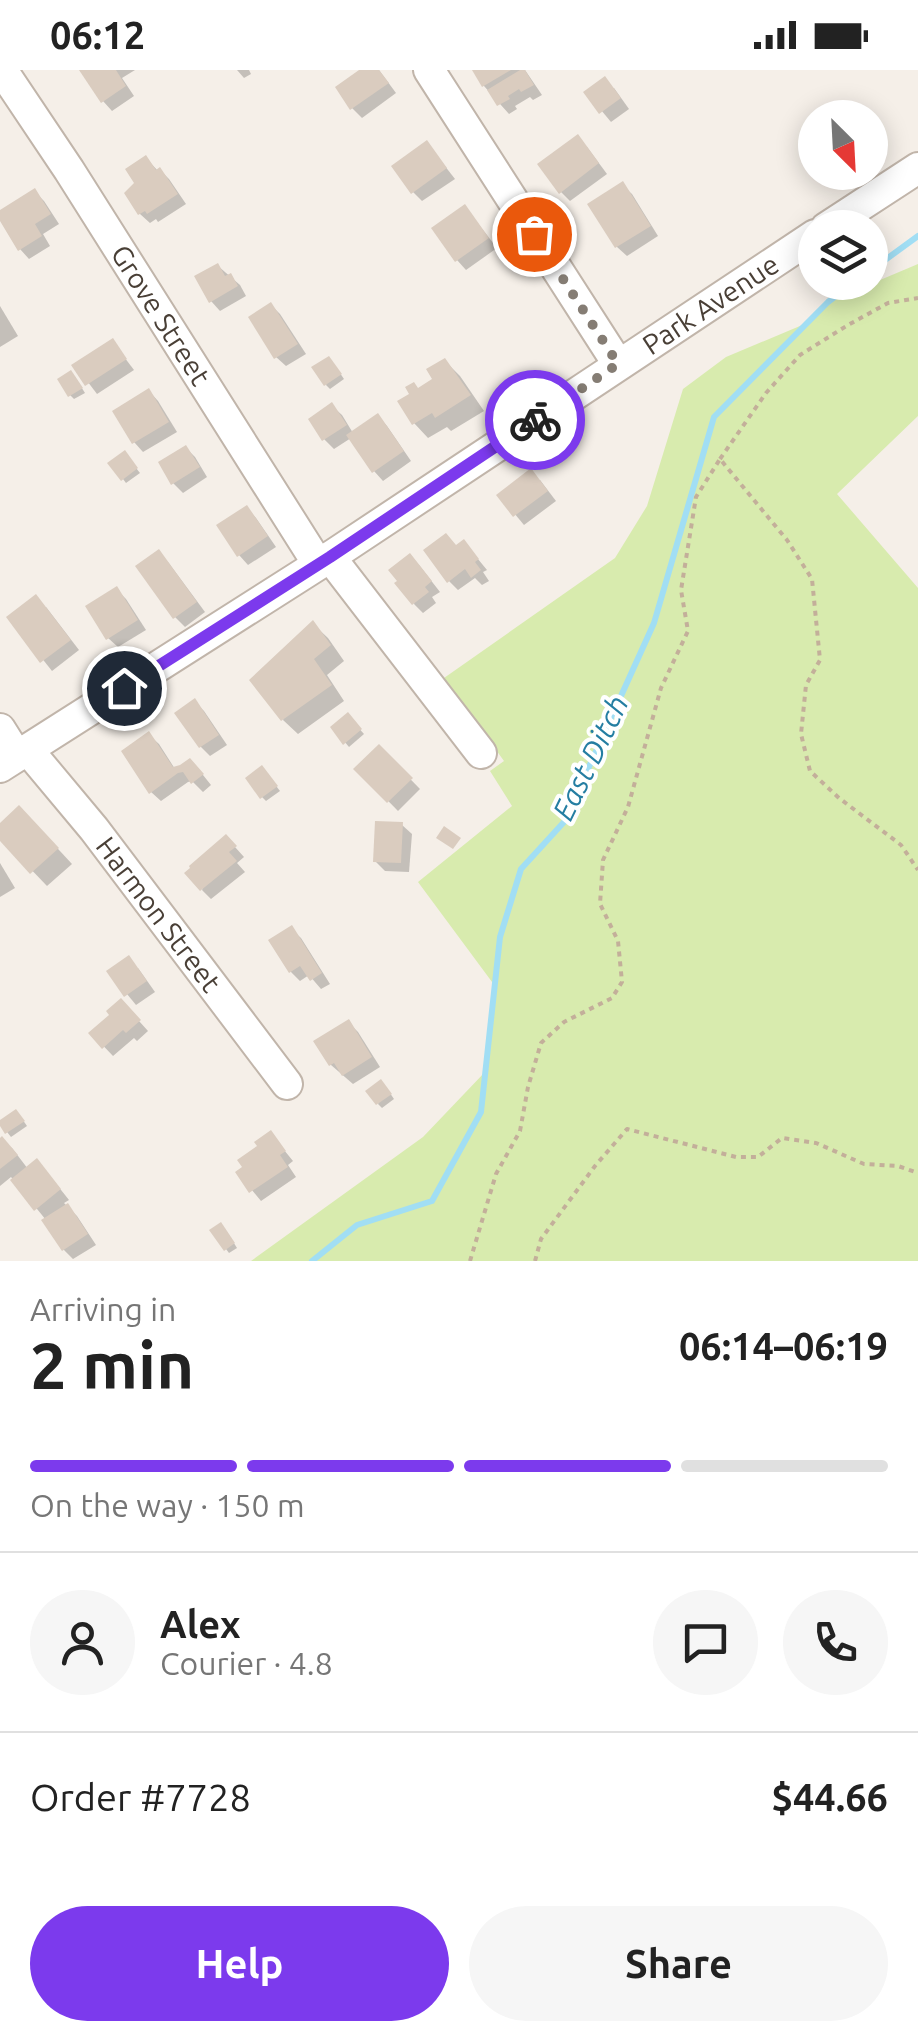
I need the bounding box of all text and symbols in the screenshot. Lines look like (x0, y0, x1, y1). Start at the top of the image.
text: 06:12 (50, 14, 145, 56)
north arrow (798, 100, 888, 190)
map controls (798, 100, 888, 300)
pin (492, 192, 577, 277)
icon: bag (507, 207, 562, 262)
button: layers (798, 210, 888, 300)
street label: Grove Street (105, 239, 217, 390)
street label: Park Avenue (637, 248, 784, 360)
courier (485, 370, 585, 470)
icon: bike (508, 393, 563, 448)
pin (82, 646, 167, 731)
icon: home (97, 661, 152, 716)
water label: East Ditch (545, 690, 635, 825)
street label: Harmon Street (91, 831, 227, 997)
text: Arriving in (30, 1291, 176, 1327)
text: 06:14–06:19 (679, 1325, 888, 1367)
text: 2 min (30, 1328, 194, 1401)
text: On the way · 150 m (30, 1487, 305, 1523)
button: person (30, 1590, 135, 1695)
button: chat (653, 1590, 758, 1695)
button: phone (783, 1590, 888, 1695)
text: Alex (160, 1603, 241, 1645)
text: Courier · 4.8 (160, 1645, 333, 1681)
text: Order #7728 (30, 1776, 251, 1818)
text: $44.66 (771, 1776, 888, 1818)
button: Help (30, 1906, 449, 2021)
button: Share (469, 1906, 888, 2021)

